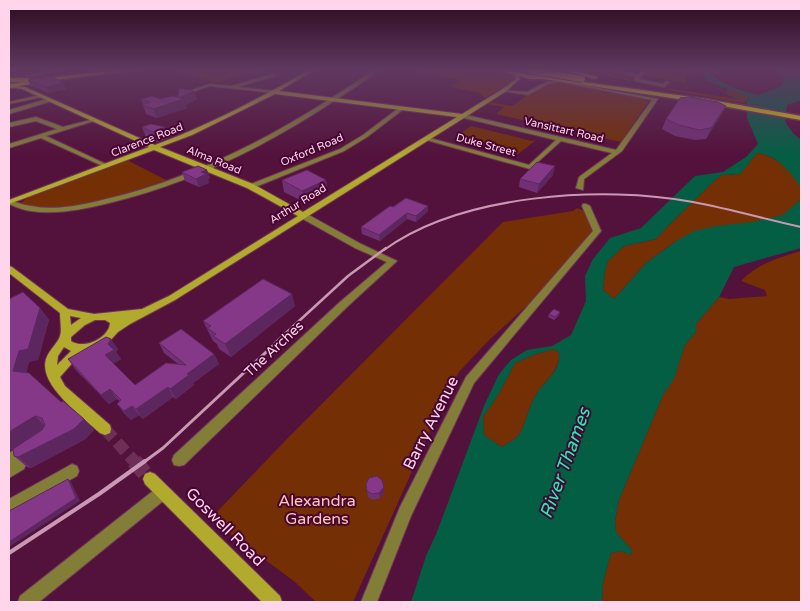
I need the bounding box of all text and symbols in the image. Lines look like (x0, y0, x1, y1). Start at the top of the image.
street label: Vansittart Road (523, 115, 605, 146)
street label: Clarence Road (109, 120, 185, 160)
street label: Oxford Road (279, 131, 345, 169)
street label: Duke Street (455, 131, 517, 159)
street label: Alma Road (185, 143, 243, 177)
street label: Arthur Road (267, 181, 329, 227)
street label: The Arches (241, 317, 307, 381)
street label: Barry Avenue (399, 373, 463, 473)
water label: River Thames (535, 404, 596, 521)
street label: Goswell Road (181, 483, 269, 571)
park label: Alexandra Gardens (278, 491, 356, 529)

